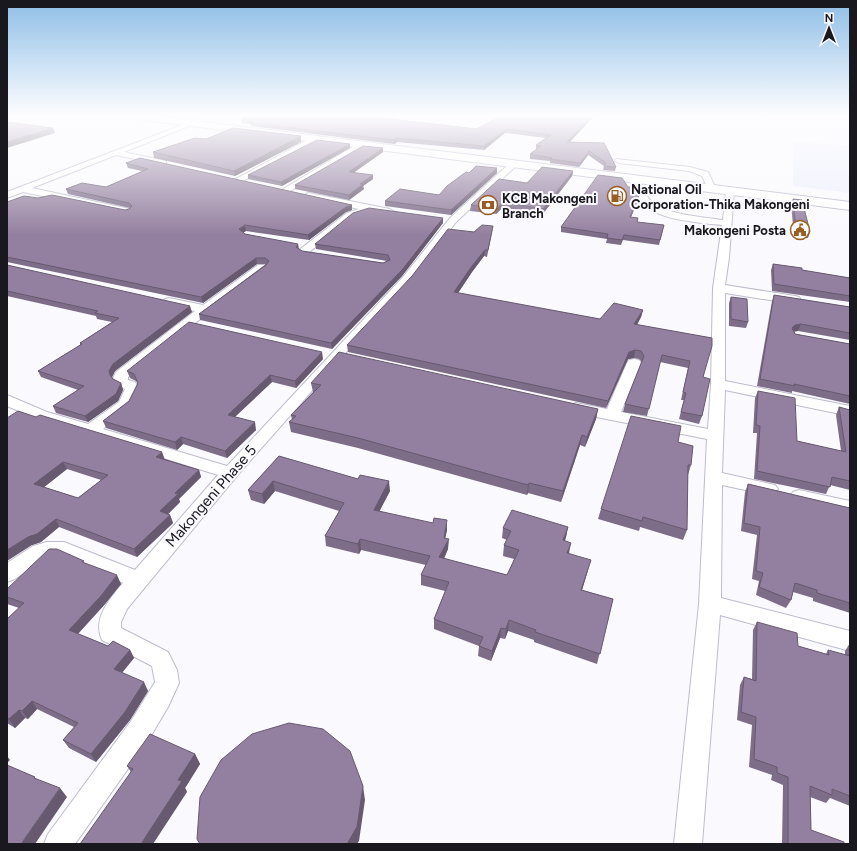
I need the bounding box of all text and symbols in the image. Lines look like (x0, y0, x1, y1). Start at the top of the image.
north arrow (809, 8, 849, 48)
text: N (825, 12, 833, 25)
place label: National Oil Corporation-Thika Makongeni (631, 182, 810, 212)
fuel station icon: National Oil Corporation-Thika Makongeni (606, 185, 628, 207)
place label: KCB Makongeni Branch (502, 191, 597, 221)
bank icon: KCB Makongeni Branch (477, 194, 499, 216)
public building icon: Makongeni Posta (789, 219, 811, 241)
place label: Makongeni Posta (684, 223, 786, 238)
street label: Makongeni Phase 5 (162, 441, 260, 551)

